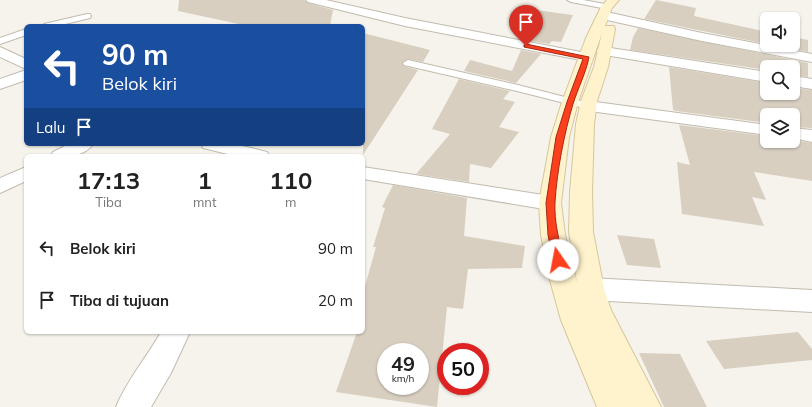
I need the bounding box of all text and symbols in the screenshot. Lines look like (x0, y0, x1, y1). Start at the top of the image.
pin (509, 5, 543, 46)
icon: arrive (515, 11, 537, 33)
map controls (760, 12, 800, 148)
button: sound (760, 12, 800, 52)
text: 90 m (102, 37, 168, 72)
icon: left (36, 40, 88, 92)
button: search (760, 60, 800, 100)
text: Belok kiri (102, 72, 177, 95)
button: layers (760, 108, 800, 148)
icon: arrive (73, 116, 95, 138)
text: Lalu (36, 118, 65, 137)
text: 17:13 (77, 165, 140, 195)
text: 1 (197, 165, 212, 195)
text: 110 (269, 165, 312, 195)
text: Tiba (95, 194, 122, 210)
text: mnt (193, 194, 216, 210)
text: m (285, 194, 296, 210)
icon: left (36, 237, 58, 259)
text: Belok kiri (70, 239, 136, 258)
text: 90 m (318, 239, 353, 258)
position arrow (537, 239, 579, 281)
icon: arrive (36, 289, 58, 311)
text: Tiba di tujuan (70, 291, 169, 310)
text: 20 m (318, 291, 353, 310)
speed limit sign: 50 (437, 343, 489, 395)
text: 49 (391, 351, 415, 376)
text: km/h (392, 372, 414, 385)

